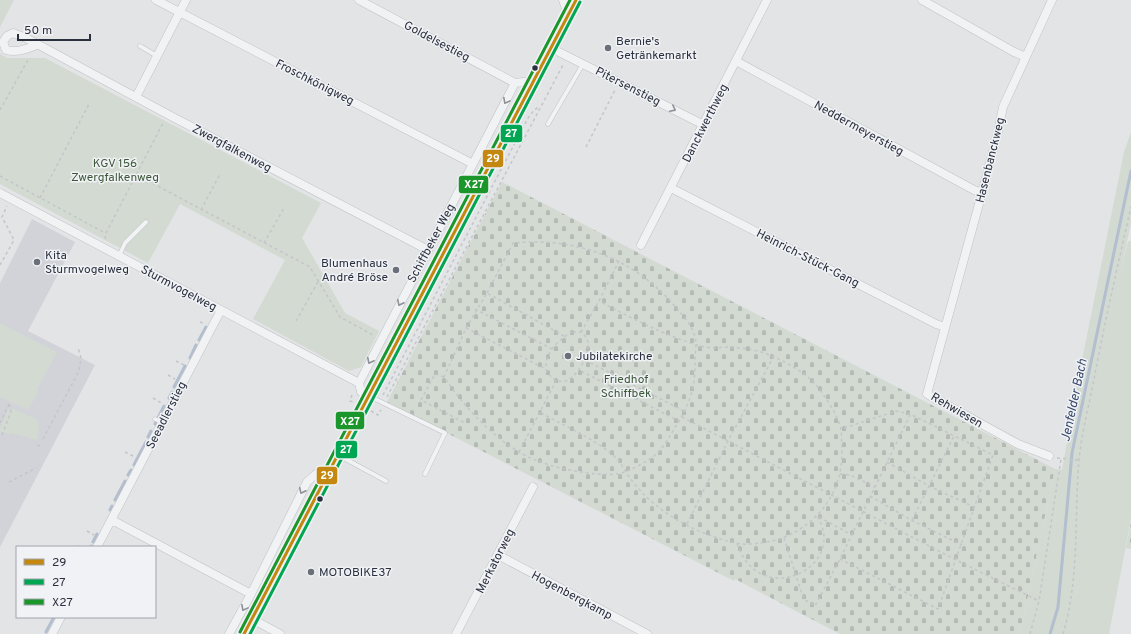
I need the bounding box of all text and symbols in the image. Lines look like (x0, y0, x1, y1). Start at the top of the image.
scale bar (18, 16, 90, 42)
street label: Goldelsestieg (401, 18, 472, 66)
text: 50 m (24, 23, 52, 39)
place label: Bernie's Getränkemarkt (616, 34, 697, 64)
marker: Bernie's Getränkemarkt (603, 43, 613, 53)
street label: Froschkönigweg (272, 56, 357, 110)
unlabelled marker (530, 63, 540, 73)
street label: Pitersenstieg (592, 64, 663, 110)
street label: Danckwerthweg (679, 81, 733, 166)
one-way arrow (503, 97, 510, 104)
street label: Neddermeyerstieg (811, 98, 906, 160)
one-way arrow (669, 104, 676, 112)
street label: Hasenbanckweg (973, 116, 1009, 205)
street label: Zwergfalkenweg (189, 121, 274, 177)
line badge: 27 (500, 124, 523, 143)
text: 27 (505, 127, 517, 141)
line badge: 29 (482, 149, 504, 168)
text: 29 (486, 152, 500, 166)
park label: KGV 156 Zwergfalkenweg (71, 156, 159, 186)
line badge: X27 (458, 175, 489, 194)
text: X27 (464, 178, 484, 192)
street label: Schiffbeker Weg (404, 201, 459, 286)
street label: Heinrich-Stück-Gang (753, 226, 862, 292)
place label: Kita Sturmvogelweg (45, 248, 129, 278)
place label: Blumenhaus André Bröse (321, 256, 388, 286)
marker: Kita Sturmvogelweg (32, 257, 42, 267)
street label: Sturmvogelweg (138, 262, 219, 316)
marker: Blumenhaus André Bröse (391, 265, 401, 275)
one-way arrow (397, 299, 405, 306)
place label: Jubilatekirche (576, 349, 652, 365)
marker: Jubilatekirche (563, 351, 573, 361)
one-way arrow (367, 357, 375, 364)
water label: Jenfelder Bach (1058, 357, 1092, 443)
park label: Friedhof Schiffbek (601, 372, 651, 402)
street label: Seeadlerstieg (143, 379, 191, 452)
street label: Rehwiesen (928, 390, 985, 432)
line badge: X27 (335, 411, 365, 430)
text: X27 (340, 415, 360, 429)
line badge: 27 (335, 440, 358, 459)
text: 27 (340, 443, 352, 457)
line badge: 29 (316, 466, 338, 485)
text: 29 (320, 469, 334, 483)
one-way arrow (299, 487, 307, 495)
unlabelled marker (315, 494, 325, 504)
street label: Merkatorweg (473, 526, 519, 597)
legend (16, 546, 156, 618)
text: 29 (52, 555, 67, 571)
place label: MOTOBIKE37 (319, 565, 392, 581)
marker: MOTOBIKE37 (306, 567, 316, 577)
street label: Hogenbergkamp (528, 568, 615, 624)
text: 27 (52, 575, 66, 591)
text: X27 (52, 595, 73, 611)
one-way arrow (241, 603, 248, 611)

